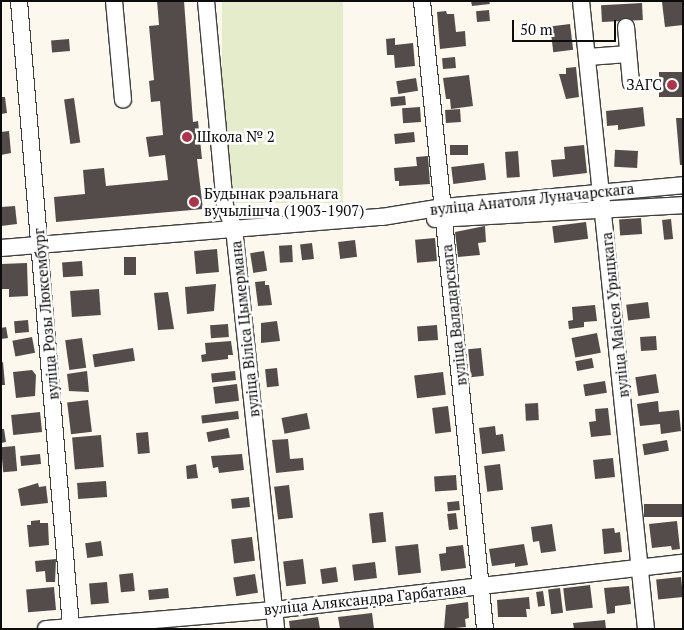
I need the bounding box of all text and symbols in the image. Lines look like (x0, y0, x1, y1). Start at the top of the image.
scale bar (514, 10, 618, 42)
text: 50 m (520, 19, 553, 39)
place label: ЗАГС (626, 76, 662, 94)
marker: ЗАГС (666, 79, 678, 91)
place label: Школа № 2 (197, 128, 275, 146)
marker: Школа № 2 (181, 131, 193, 143)
street label: вуліца Анатоля Луначарскага (429, 179, 635, 219)
place label: Будынак рэальнага вучылішча (1903-1907) (204, 184, 364, 219)
marker: Будынак рэальнага вучылішча (1903-1907) (188, 196, 200, 208)
street label: вуліца Розы Люксембург (30, 227, 62, 401)
street label: вуліца Маісея Урыцкага (597, 231, 633, 399)
street label: вуліца Віліса Цымермана (227, 240, 263, 418)
street label: вуліца Валадарскага (438, 243, 470, 387)
street label: вуліца Аляксандра Гарбатава (263, 579, 467, 619)

